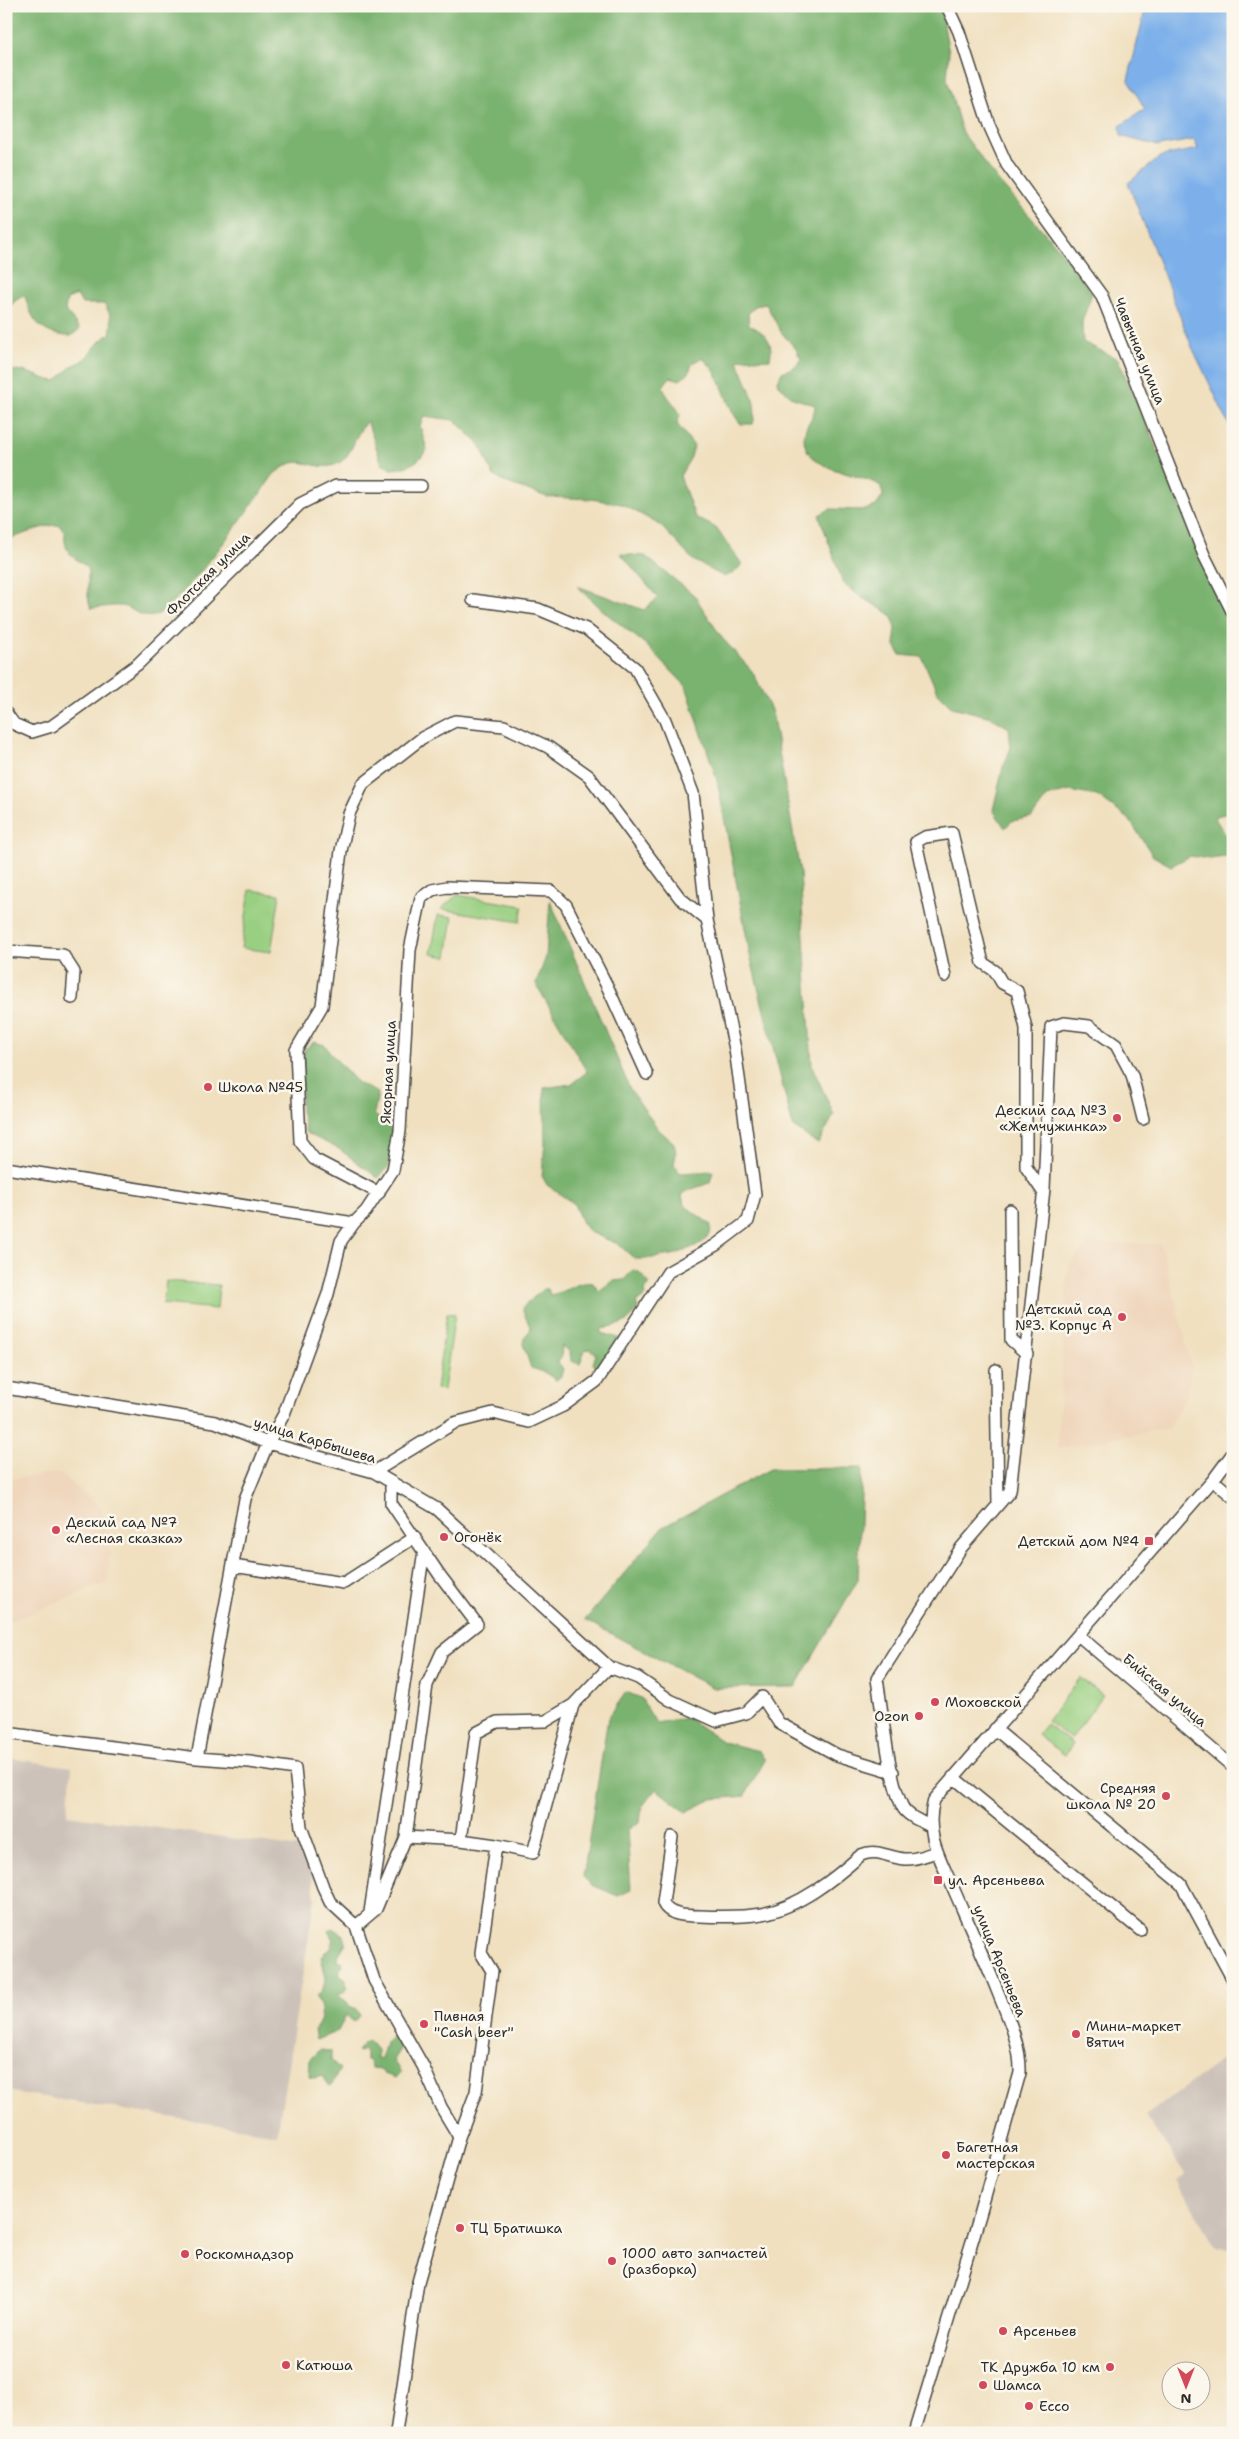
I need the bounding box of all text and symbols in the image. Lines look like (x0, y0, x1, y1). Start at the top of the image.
street label: Чавычная улица (1110, 295, 1170, 407)
street label: Флотская улица (162, 528, 254, 620)
street label: Якорная улица (376, 1020, 400, 1124)
place label: Школа №45 (218, 1078, 303, 1096)
marker: Школа №45 (202, 1081, 214, 1093)
place label: Деский сад №3 «Жемчужинка» (996, 1101, 1107, 1135)
marker: Деский сад №3 «Жемчужинка» (1111, 1112, 1123, 1124)
place label: Детский сад №3. Корпус А (1015, 1300, 1112, 1334)
marker: Детский сад №3. Корпус А (1116, 1311, 1128, 1323)
street label: улица Карбышева (252, 1413, 379, 1467)
place label: Деский сад №7 «Лесная сказка» (66, 1513, 183, 1547)
marker: Деский сад №7 «Лесная сказка» (50, 1524, 62, 1536)
place label: Огонёк (454, 1528, 502, 1546)
marker: Огонёк (438, 1531, 450, 1543)
place label: Детский дом №4 (1018, 1532, 1139, 1550)
marker: Детский дом №4 (1143, 1535, 1155, 1547)
street label: Бийская улица (1119, 1650, 1211, 1731)
place label: Моховской (945, 1693, 1022, 1711)
marker: Моховской (929, 1696, 941, 1708)
place label: Ozon (874, 1707, 909, 1725)
marker: Ozon (913, 1710, 925, 1722)
place label: Средняя школа № 20 (1066, 1779, 1156, 1813)
marker: Средняя школа № 20 (1160, 1790, 1172, 1802)
place label: ул. Арсеньева (948, 1871, 1045, 1889)
marker: ул. Арсеньева (932, 1874, 944, 1886)
street label: улица Арсеньева (969, 1902, 1031, 2020)
place label: Пивная "Cash beer" (434, 2007, 514, 2041)
place label: Мини-маркет Вятич (1086, 2017, 1182, 2051)
marker: Пивная "Cash beer" (418, 2018, 430, 2030)
marker: Мини-маркет Вятич (1070, 2028, 1082, 2040)
place label: Багетная мастерская (956, 2138, 1035, 2172)
marker: Багетная мастерская (940, 2149, 952, 2161)
place label: ТЦ Братишка (470, 2219, 563, 2237)
marker: ТЦ Братишка (454, 2222, 466, 2234)
place label: 1000 авто запчастей (разборка) (622, 2244, 768, 2278)
place label: Роскомнадзор (195, 2245, 294, 2263)
marker: Роскомнадзор (179, 2248, 191, 2260)
marker: 1000 авто запчастей (разборка) (606, 2255, 618, 2267)
place label: Арсеньев (1013, 2322, 1077, 2340)
marker: Арсеньев (997, 2325, 1009, 2337)
place label: Катюша (296, 2356, 353, 2374)
place label: ТК Дружба 10 км (981, 2358, 1100, 2376)
marker: Катюша (280, 2359, 292, 2371)
marker: ТК Дружба 10 км (1104, 2361, 1116, 2373)
north arrow (1162, 2362, 1212, 2412)
place label: Шамса (993, 2376, 1042, 2394)
marker: Шамса (977, 2379, 989, 2391)
text: N (1180, 2390, 1192, 2408)
place label: Ecco (1039, 2397, 1069, 2415)
marker: Ecco (1023, 2400, 1035, 2412)

